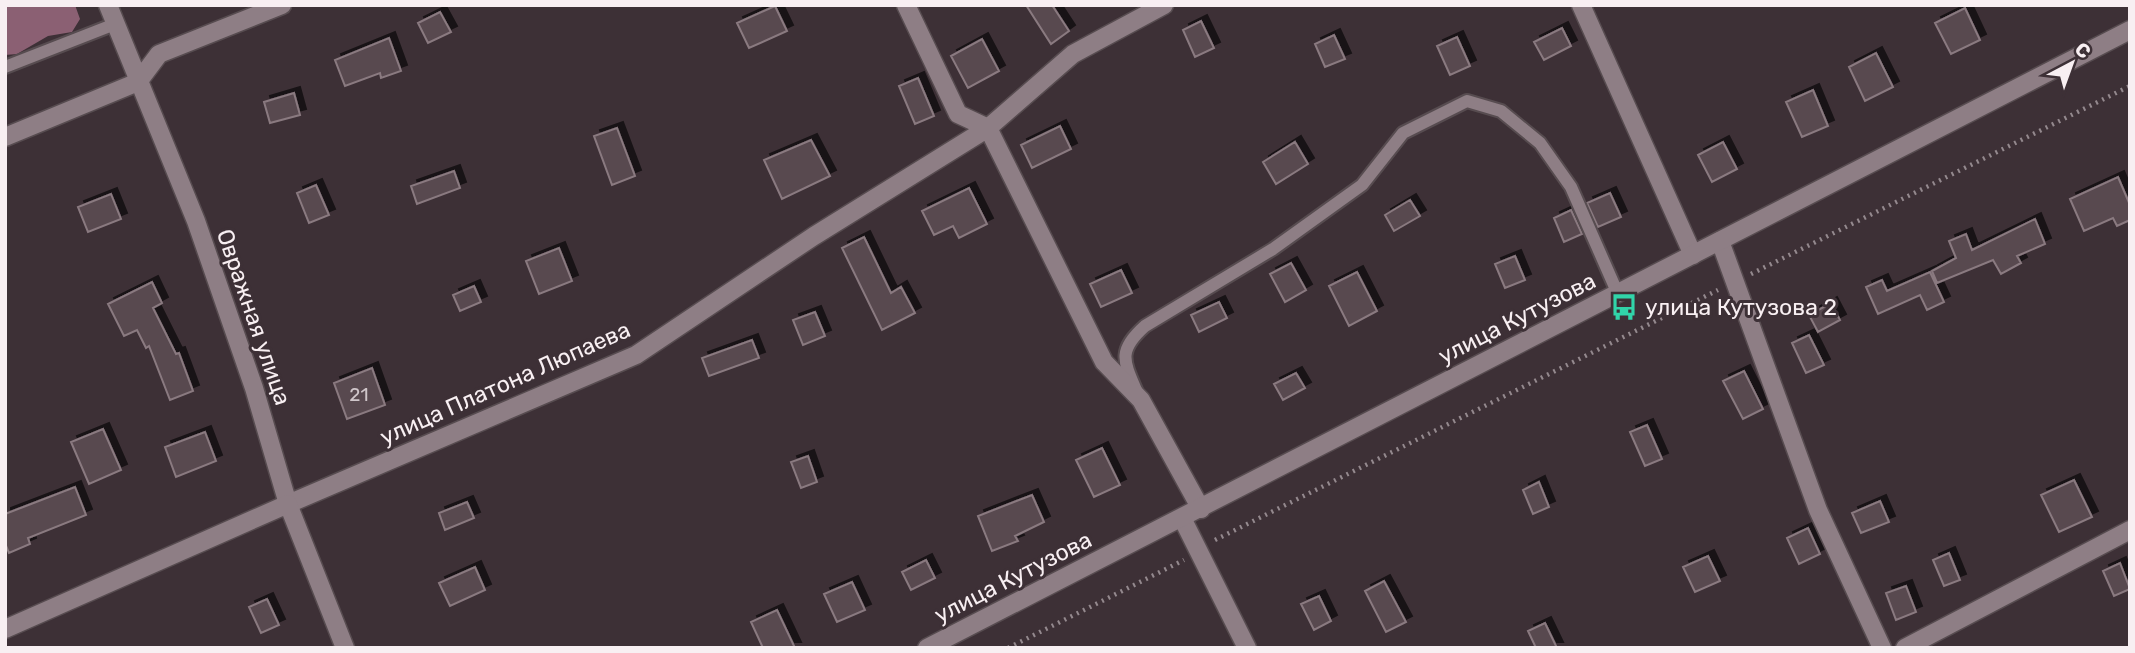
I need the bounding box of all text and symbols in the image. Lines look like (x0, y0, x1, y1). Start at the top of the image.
north arrow (2037, 28, 2107, 98)
text: С (2070, 37, 2095, 64)
street label: Овражная улица (211, 225, 297, 409)
street label: улица Кутузова (1434, 266, 1600, 370)
bus stop icon: улица Кутузова 2 (1609, 292, 1639, 322)
place label: улица Кутузова 2 (1645, 293, 1837, 321)
street label: улица Платона Люпаева (376, 315, 634, 451)
house number: 21 (349, 383, 369, 406)
street label: улица Кутузова (930, 525, 1096, 629)

